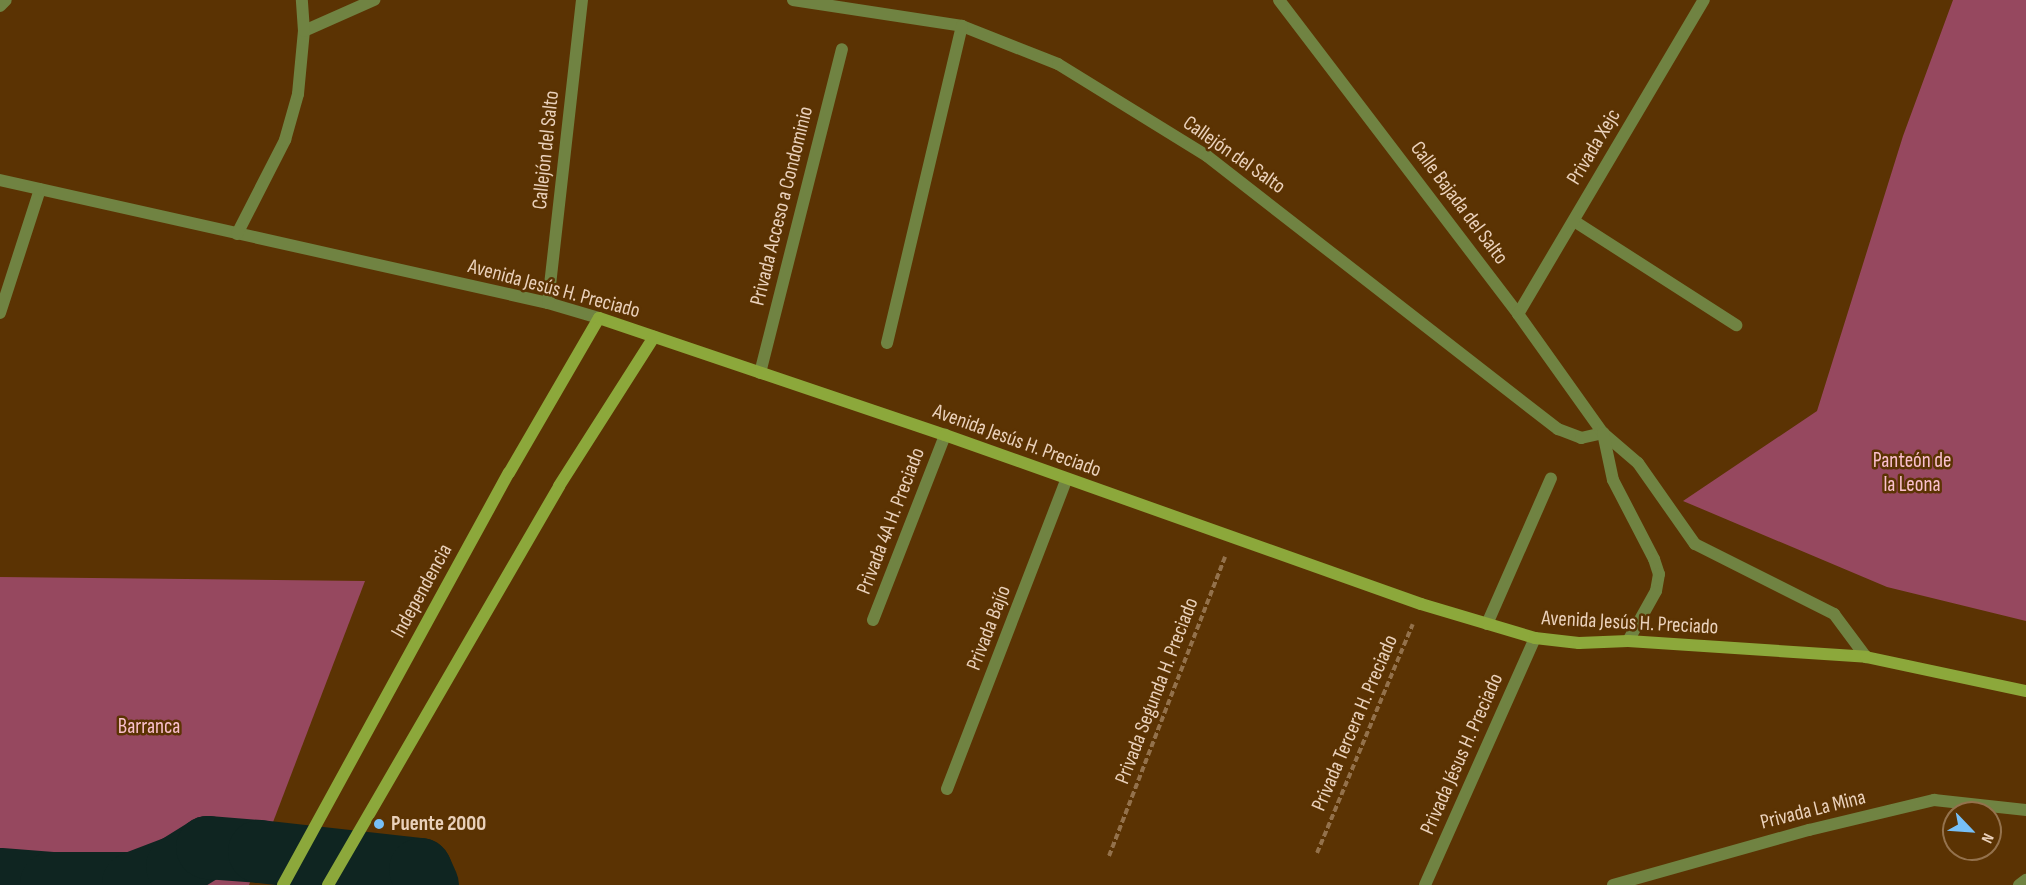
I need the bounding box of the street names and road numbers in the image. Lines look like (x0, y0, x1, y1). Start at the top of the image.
street label: Callejón del Salto (527, 89, 565, 211)
street label: Privada Acceso a Condominio (745, 104, 819, 308)
street label: Privada Xejc (1562, 105, 1626, 189)
street label: Callejón del Salto (1178, 110, 1290, 200)
street label: Calle Bajada del Salto (1405, 137, 1513, 269)
street label: Avenida Jesús H. Preciado (465, 254, 643, 324)
street label: Avenida Jesús H. Preciado (930, 399, 1104, 483)
street label: Privada 4A H. Preciado (851, 444, 931, 598)
street label: Independencia (386, 540, 458, 642)
street label: Privada Bajío (961, 582, 1017, 674)
street label: Privada Segunda H. Preciado (1110, 594, 1204, 788)
street label: Avenida Jesús H. Preciado (1541, 606, 1719, 640)
street label: Privada Tercera H. Preciado (1307, 631, 1403, 815)
street label: Privada Jésus H. Preciado (1415, 670, 1509, 838)
street label: Privada La Mina (1758, 785, 1868, 835)

